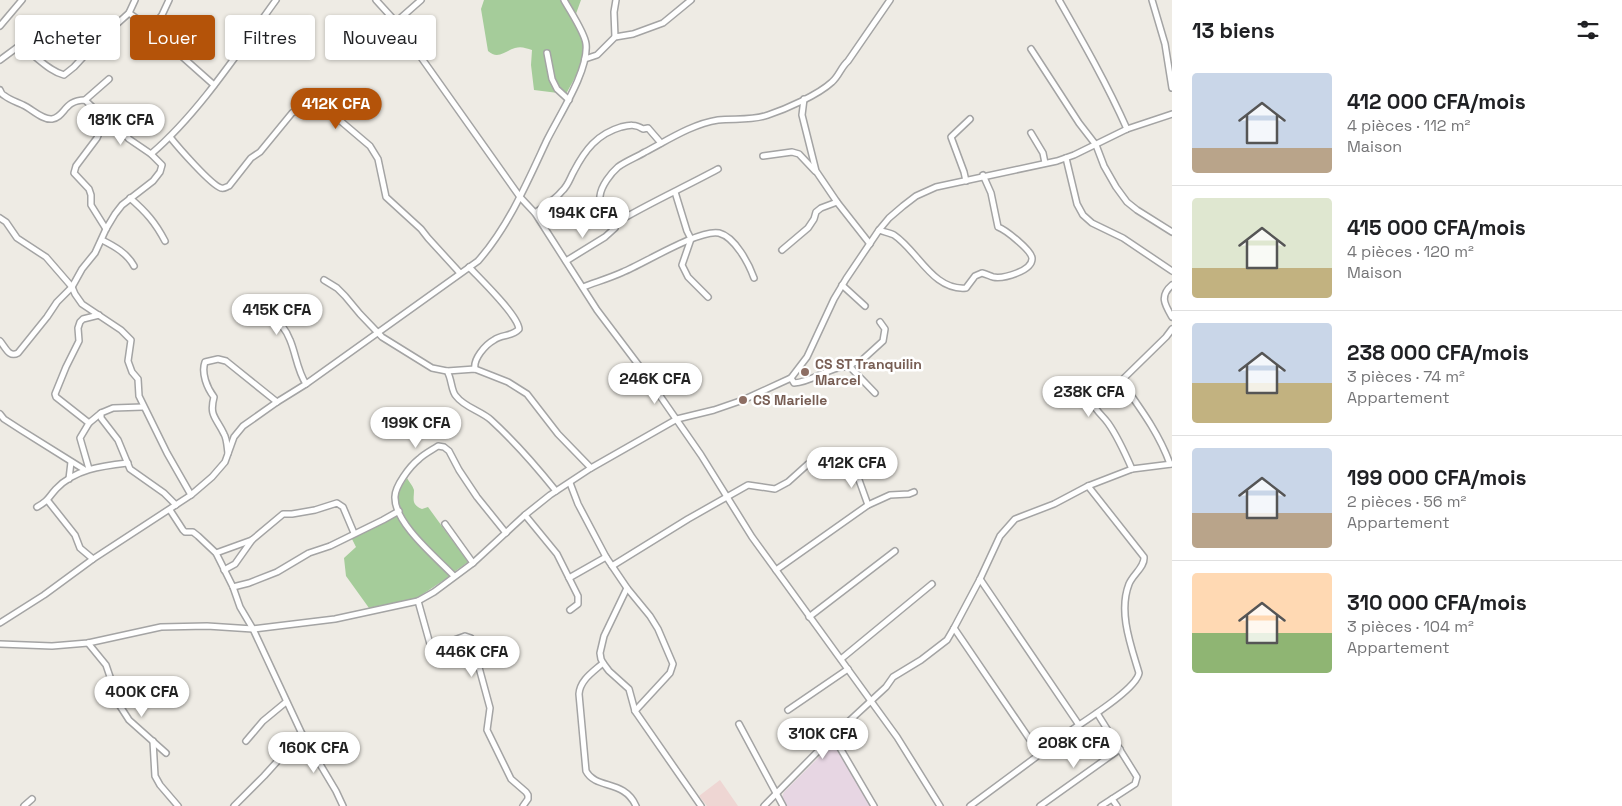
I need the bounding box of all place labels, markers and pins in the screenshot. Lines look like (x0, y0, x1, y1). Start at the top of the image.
pin: 412K CFA (284, 88, 388, 130)
pin: 181K CFA (69, 104, 173, 146)
pin: 194K CFA (531, 196, 635, 239)
pin: 415K CFA (225, 294, 329, 336)
place label: CS ST Tranquilin Marcel (815, 355, 922, 389)
pin: 246K CFA (603, 362, 707, 405)
marker: CS ST Tranquilin Marcel (799, 366, 811, 378)
pin: 238K CFA (1037, 376, 1141, 418)
place label: CS Marielle (753, 391, 827, 409)
marker: CS Marielle (737, 394, 749, 406)
pin: 199K CFA (364, 406, 468, 449)
pin: 412K CFA (800, 446, 904, 489)
pin: 446K CFA (420, 636, 524, 678)
pin: 400K CFA (90, 676, 194, 718)
pin: 310K CFA (771, 718, 875, 760)
pin: 208K CFA (1022, 726, 1126, 769)
pin: 160K CFA (262, 732, 366, 774)

